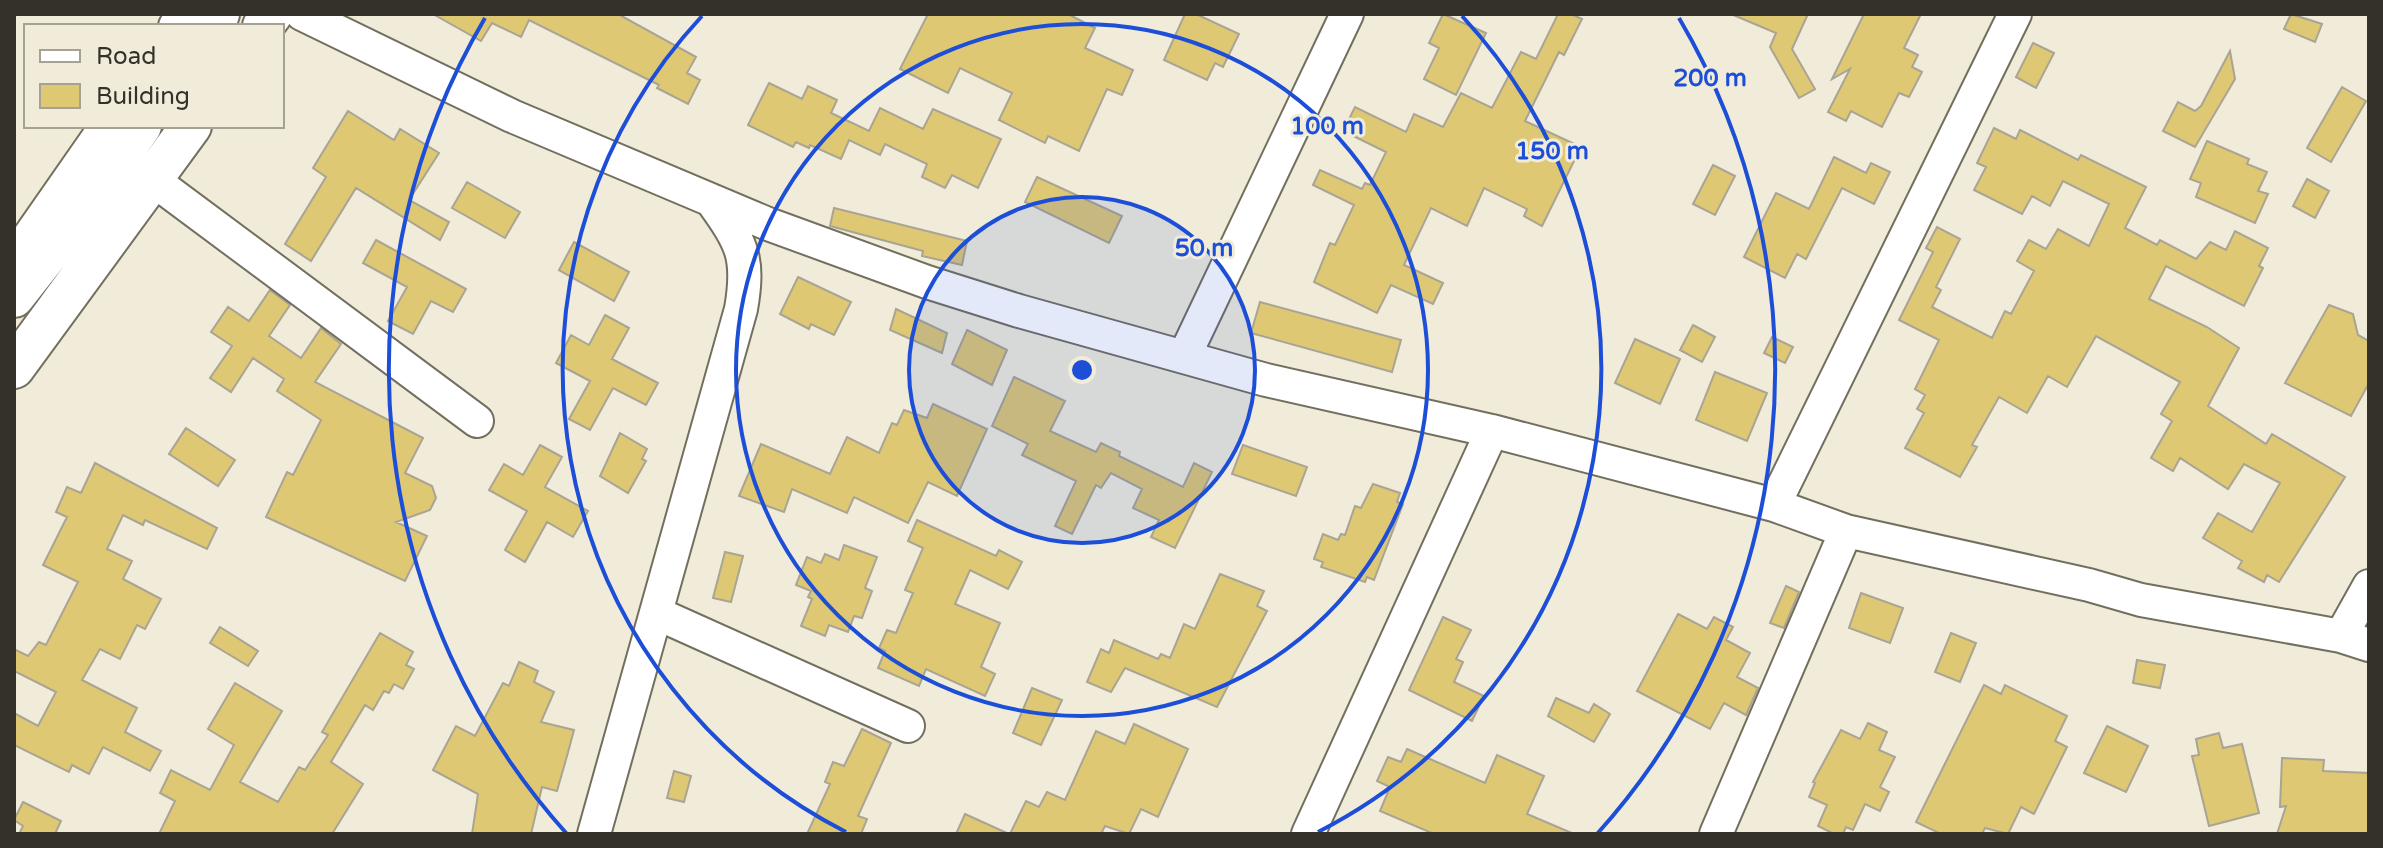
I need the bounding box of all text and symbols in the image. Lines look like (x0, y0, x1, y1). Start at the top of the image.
legend (24, 24, 284, 128)
text: Road (96, 42, 156, 71)
text: 200 m (1673, 64, 1747, 93)
text: Building (96, 82, 190, 111)
text: 100 m (1290, 112, 1364, 141)
text: 150 m (1515, 137, 1589, 166)
text: 50 m (1175, 234, 1233, 263)
centre of rings (1068, 356, 1096, 384)

